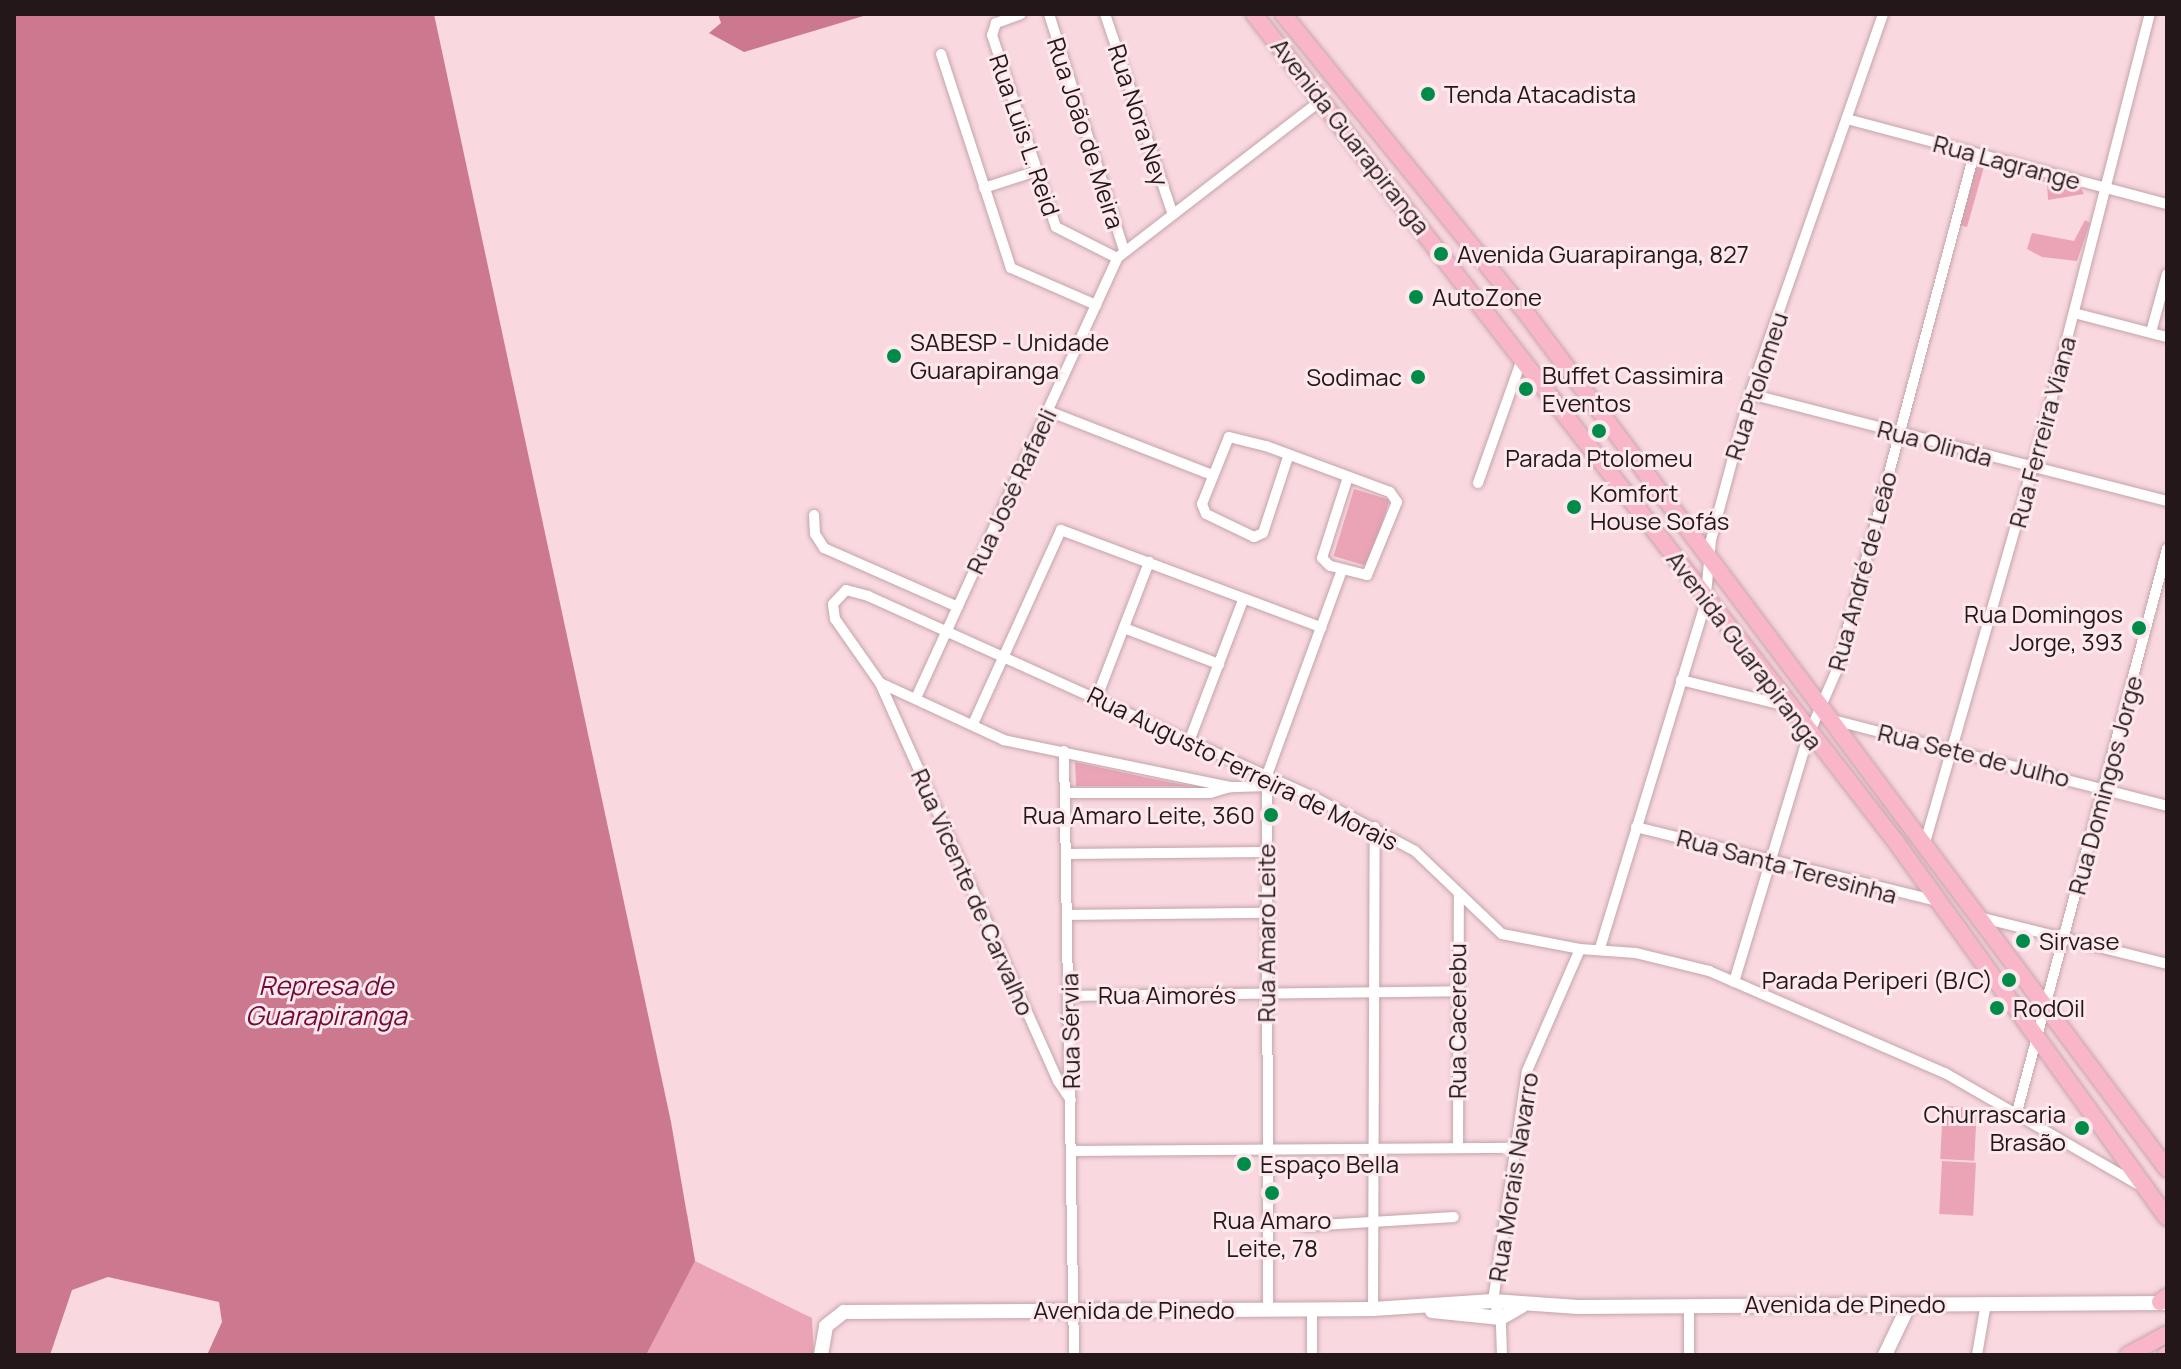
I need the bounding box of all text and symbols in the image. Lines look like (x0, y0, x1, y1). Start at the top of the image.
street label: Avenida Guarapiranga (1265, 32, 1437, 240)
street label: Rua João de Meira (1041, 34, 1131, 232)
street label: Rua Nora Ney (1103, 40, 1175, 190)
street label: Rua Luis L. Reid (984, 50, 1066, 220)
place label: Tenda Atacadista (1444, 80, 1636, 108)
marker: Tenda Atacadista (1419, 85, 1437, 103)
street label: Rua Lagrange (1930, 129, 2084, 195)
place label: Avenida Guarapiranga, 827 (1457, 240, 1749, 268)
marker: Avenida Guarapiranga, 827 (1432, 245, 1450, 263)
place label: AutoZone (1432, 283, 1542, 311)
marker: AutoZone (1407, 288, 1425, 306)
street label: Rua Ptolomeu (1719, 308, 1793, 464)
place label: SABESP - Unidade Guarapiranga (910, 328, 1109, 384)
street label: Rua Ferreira Viana (2003, 333, 2081, 531)
marker: SABESP - Unidade Guarapiranga (885, 347, 903, 365)
place label: Buffet Cassimira Eventos (1542, 361, 1724, 417)
place label: Sodimac (1306, 363, 1402, 391)
marker: Sodimac (1409, 368, 1427, 386)
marker: Buffet Cassimira Eventos (1517, 380, 1535, 398)
street label: Rua José Rafaeli (960, 404, 1062, 578)
street label: Rua Olinda (1874, 414, 1996, 472)
marker: Parada Ptolomeu (1590, 422, 1608, 440)
place label: Parada Ptolomeu (1505, 444, 1693, 472)
street label: Rua André de Leão (1822, 468, 1902, 674)
place label: Komfort House Sofás (1590, 479, 1729, 535)
marker: Komfort House Sofás (1565, 498, 1583, 516)
street label: Avenida Guarapiranga (1661, 545, 1829, 755)
place label: Rua Domingos Jorge, 393 (1964, 600, 2123, 656)
marker: Rua Domingos Jorge, 393 (2130, 619, 2148, 637)
street label: Rua Domingos Jorge (2062, 672, 2148, 898)
street label: Rua Augusto Ferreira de Morais (1083, 680, 1403, 856)
street label: Rua Sete de Julho (1875, 717, 2073, 793)
street label: Rua Vicente de Carvalho (906, 764, 1040, 1020)
place label: Rua Amaro Leite, 360 (1023, 801, 1255, 829)
marker: Rua Amaro Leite, 360 (1262, 806, 1280, 824)
street label: Rua Santa Teresinha (1674, 823, 1900, 909)
street label: Rua Amaro Leite (1252, 844, 1280, 1022)
place label: Sirvase (2039, 927, 2119, 955)
marker: Sirvase (2014, 932, 2032, 950)
street label: Rua Cacerebu (1443, 943, 1471, 1099)
place label: Parada Periperi (B/C) (1762, 966, 1993, 994)
water label: Represa de Guarapiranga (245, 970, 407, 1032)
marker: Parada Periperi (B/C) (2000, 971, 2018, 989)
street label: Rua Sérvia (1055, 973, 1085, 1089)
street label: Rua Aimorés (1098, 981, 1236, 1009)
place label: RodOil (2013, 994, 2085, 1022)
marker: RodOil (1988, 999, 2006, 1017)
street label: Rua Morais Navarro (1482, 1070, 1544, 1284)
place label: Churrascaria Brasão (1923, 1100, 2066, 1156)
marker: Churrascaria Brasão (2073, 1119, 2091, 1137)
place label: Espaço Bella (1260, 1150, 1399, 1178)
marker: Espaço Bella (1235, 1155, 1253, 1173)
marker: Rua Amaro Leite, 78 (1263, 1184, 1281, 1202)
place label: Rua Amaro Leite, 78 (1212, 1206, 1332, 1262)
street label: Avenida de Pinedo (1744, 1290, 1946, 1318)
street label: Avenida de Pinedo (1033, 1296, 1235, 1324)

